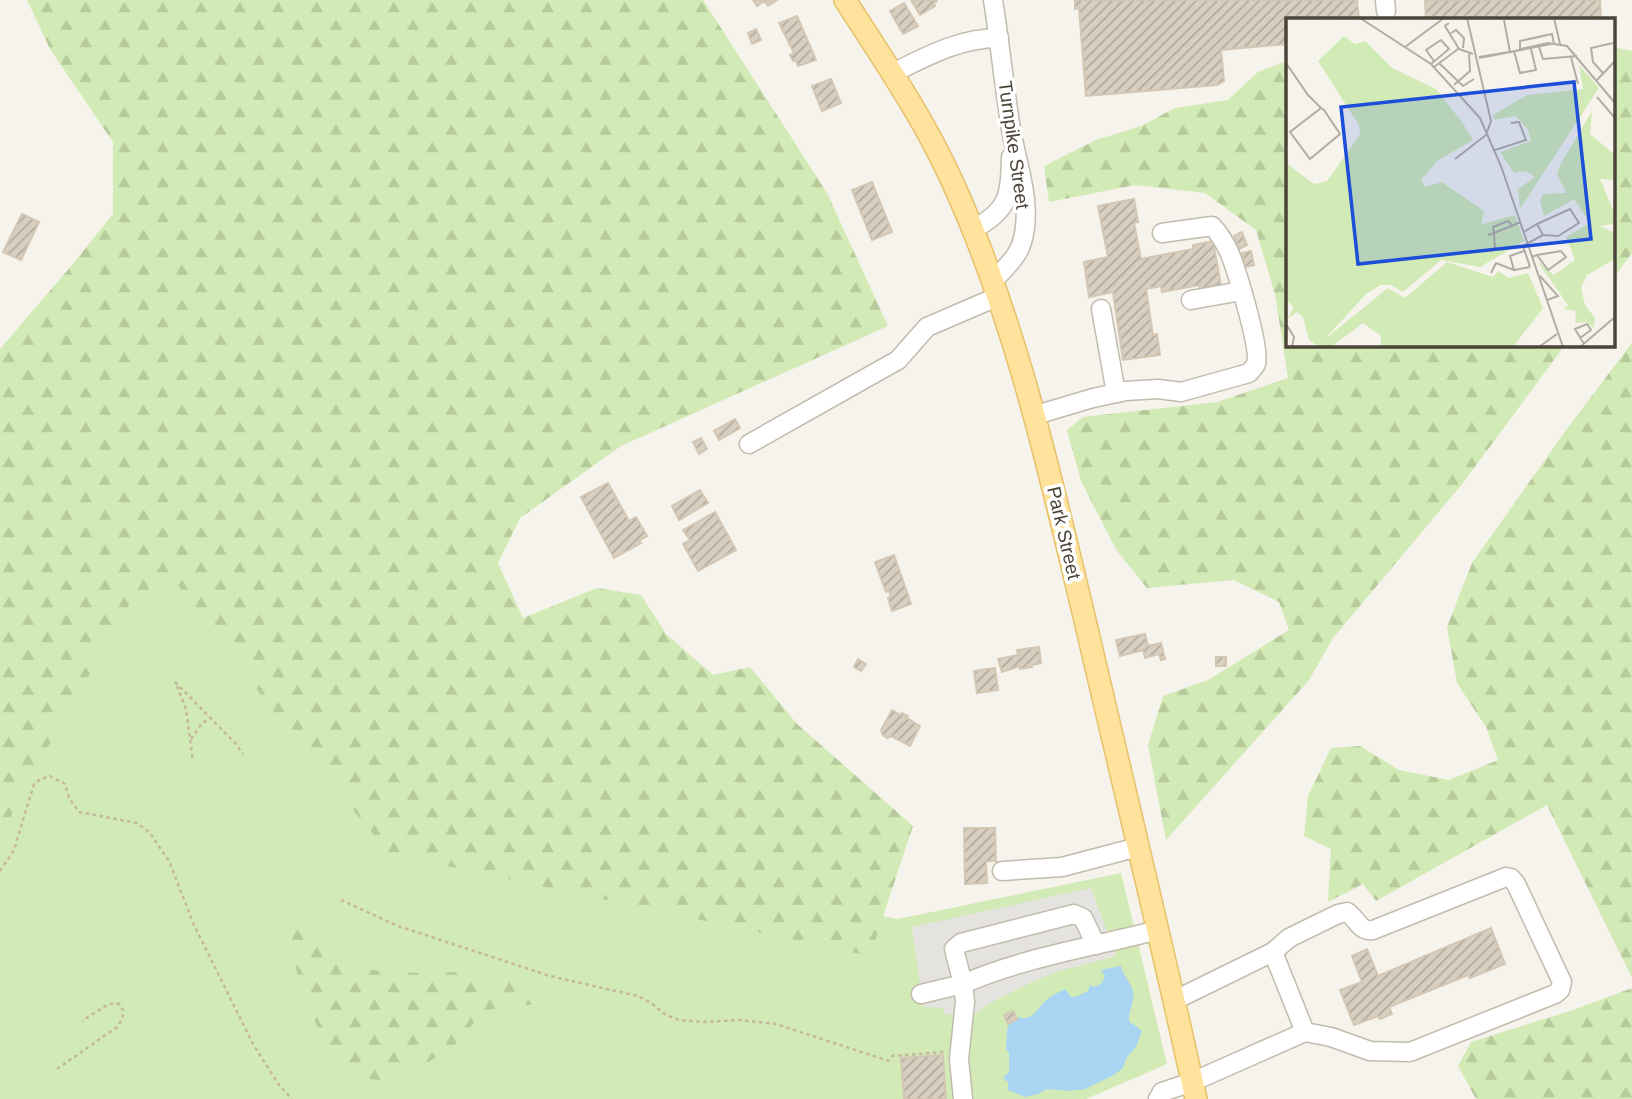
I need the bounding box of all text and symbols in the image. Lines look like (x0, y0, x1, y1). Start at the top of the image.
inset map (1286, 18, 1614, 346)
street label: Turnpike Street (995, 80, 1033, 211)
street label: Park Street (1043, 484, 1085, 582)

